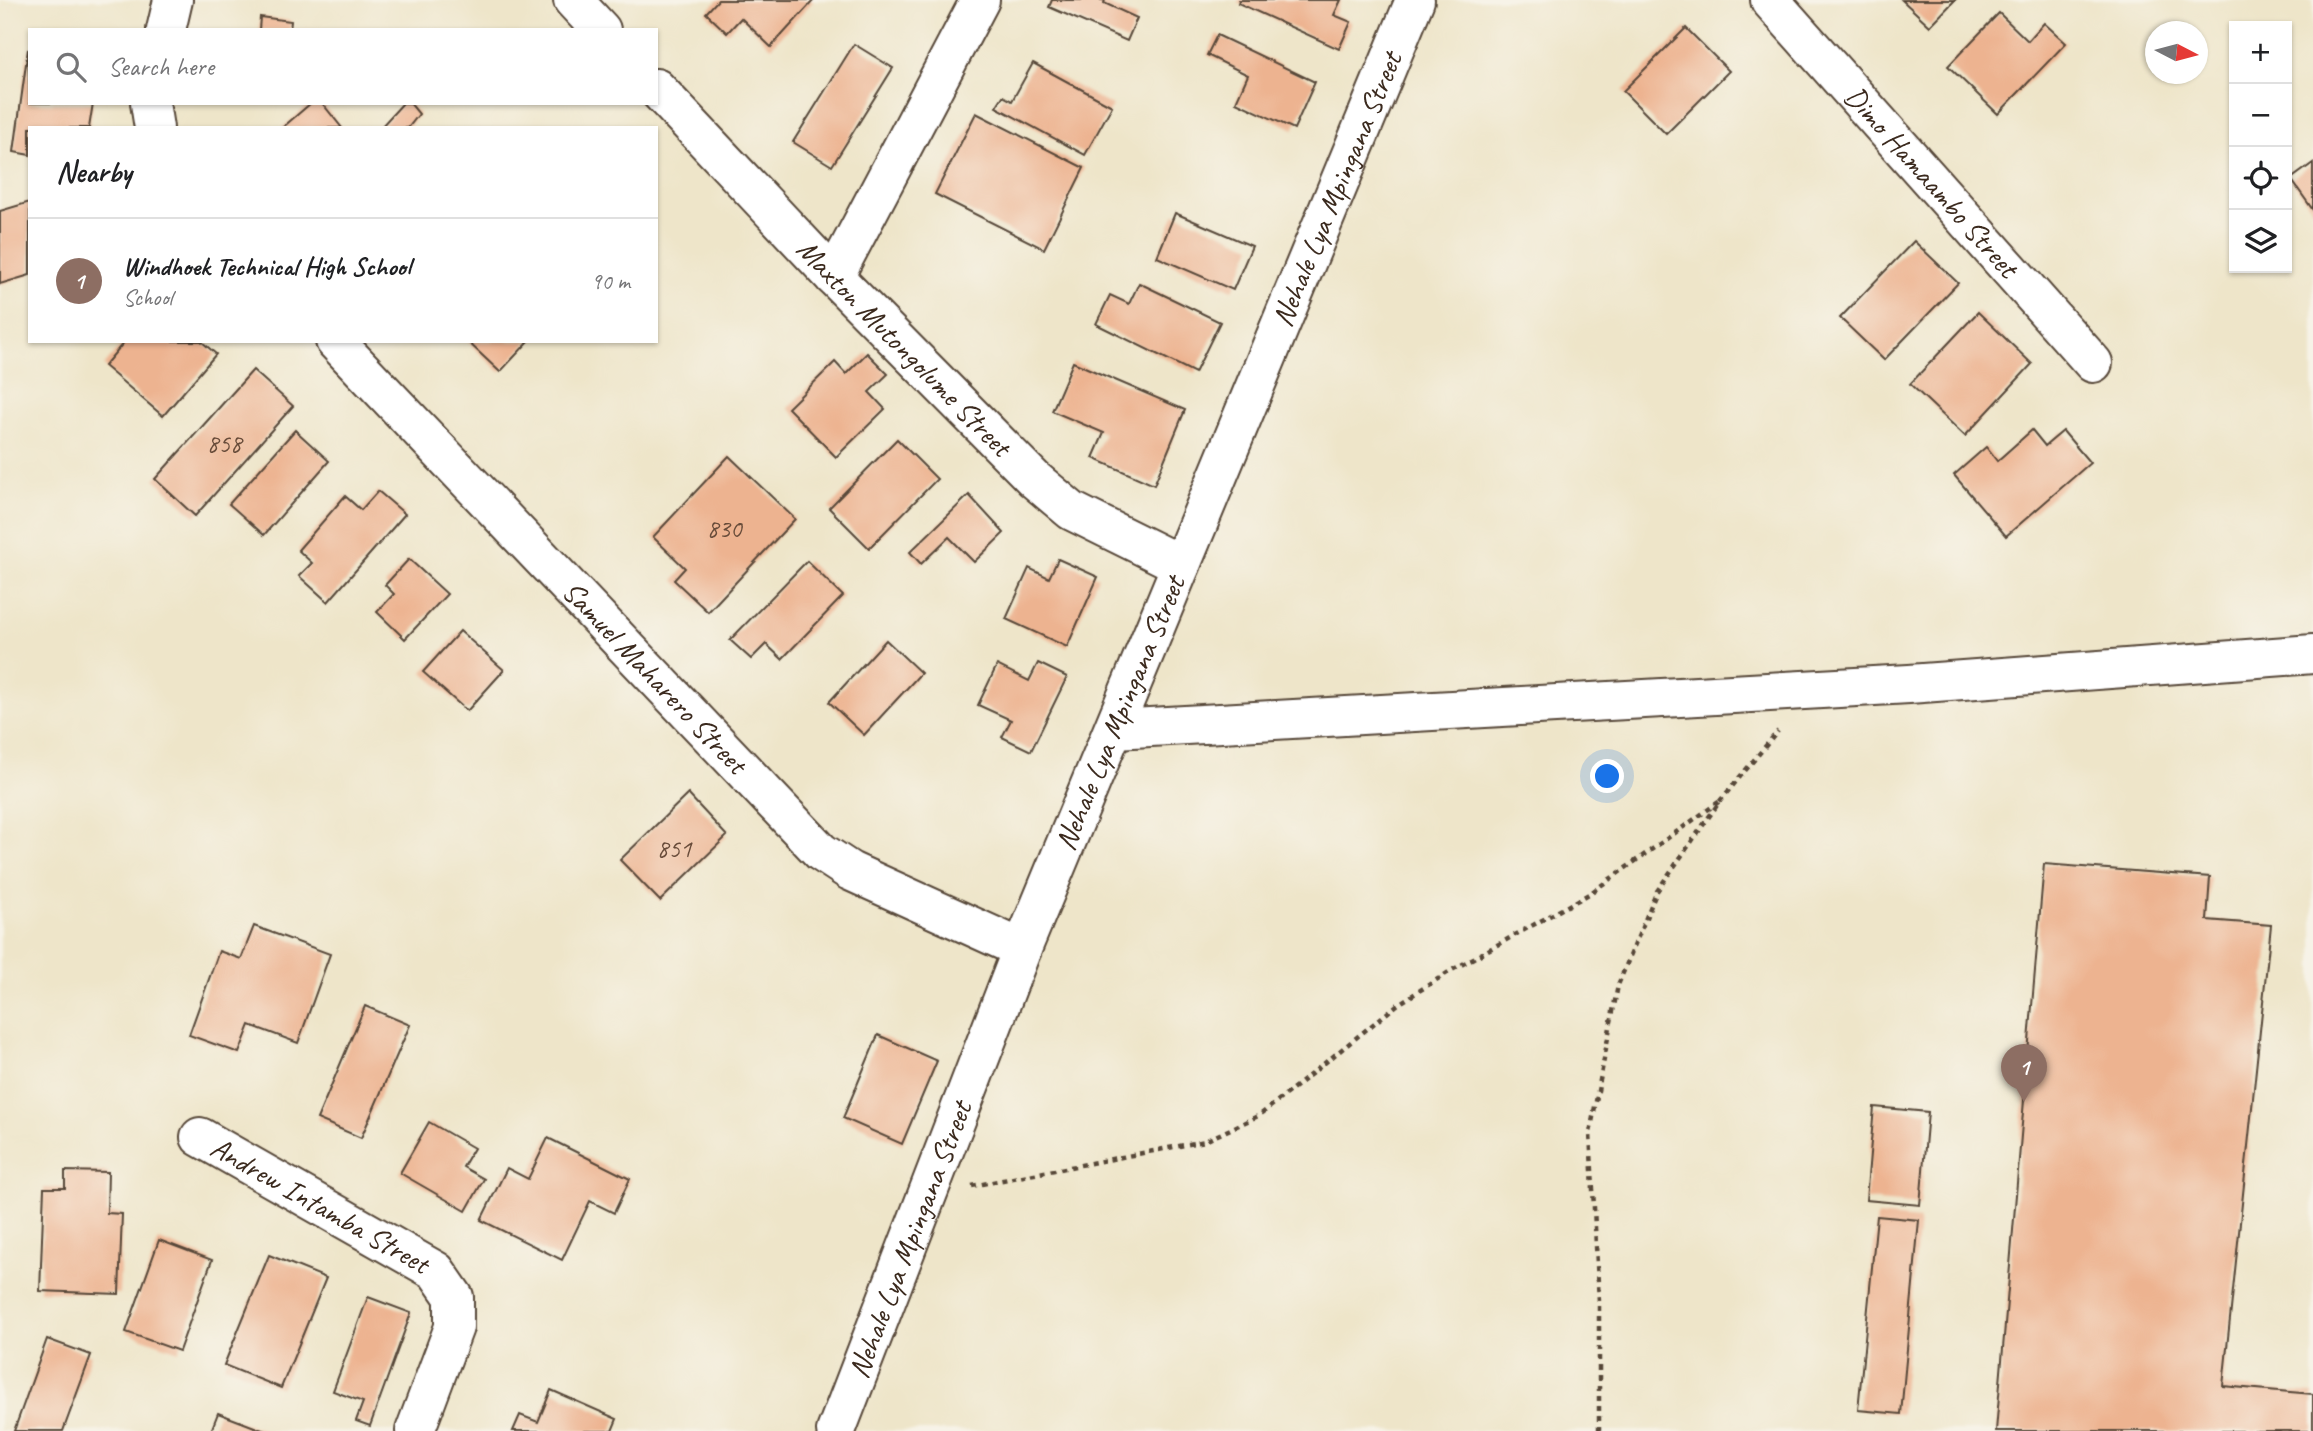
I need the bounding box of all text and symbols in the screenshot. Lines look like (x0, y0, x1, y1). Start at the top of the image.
north arrow (2145, 21, 2208, 84)
map controls (2229, 21, 2292, 273)
button: + (2229, 21, 2292, 84)
search box (28, 28, 658, 105)
street label: Nehale Lya Mpingana Street (1263, 44, 1411, 332)
icon: search (52, 48, 90, 86)
text: Search here (108, 50, 214, 83)
street label: Dimo Hamaambo Street (1836, 78, 2029, 287)
button: − (2229, 84, 2292, 147)
button: locate (2229, 147, 2292, 210)
text: Nearby (56, 153, 132, 191)
button: layers (2229, 210, 2292, 273)
street label: Maxton Mutongolume Street (789, 231, 1022, 466)
text: Windhoek Technical High School (123, 250, 411, 283)
text: 1 (74, 267, 84, 296)
text: 90 m (591, 267, 630, 296)
text: School (123, 283, 172, 312)
house number: 858 (206, 427, 244, 460)
house number: 830 (706, 512, 744, 545)
street label: Nehale Lya Mpingana Street (1046, 568, 1195, 856)
street label: Samuel Maharero Street (554, 573, 757, 784)
your location (1590, 759, 1624, 793)
house number: 851 (656, 832, 693, 865)
pin: 1 (2001, 1044, 2047, 1102)
street label: Nehale Lya Mpingana Street (839, 1093, 981, 1383)
street label: Andrew Intamba Street (204, 1128, 439, 1284)

